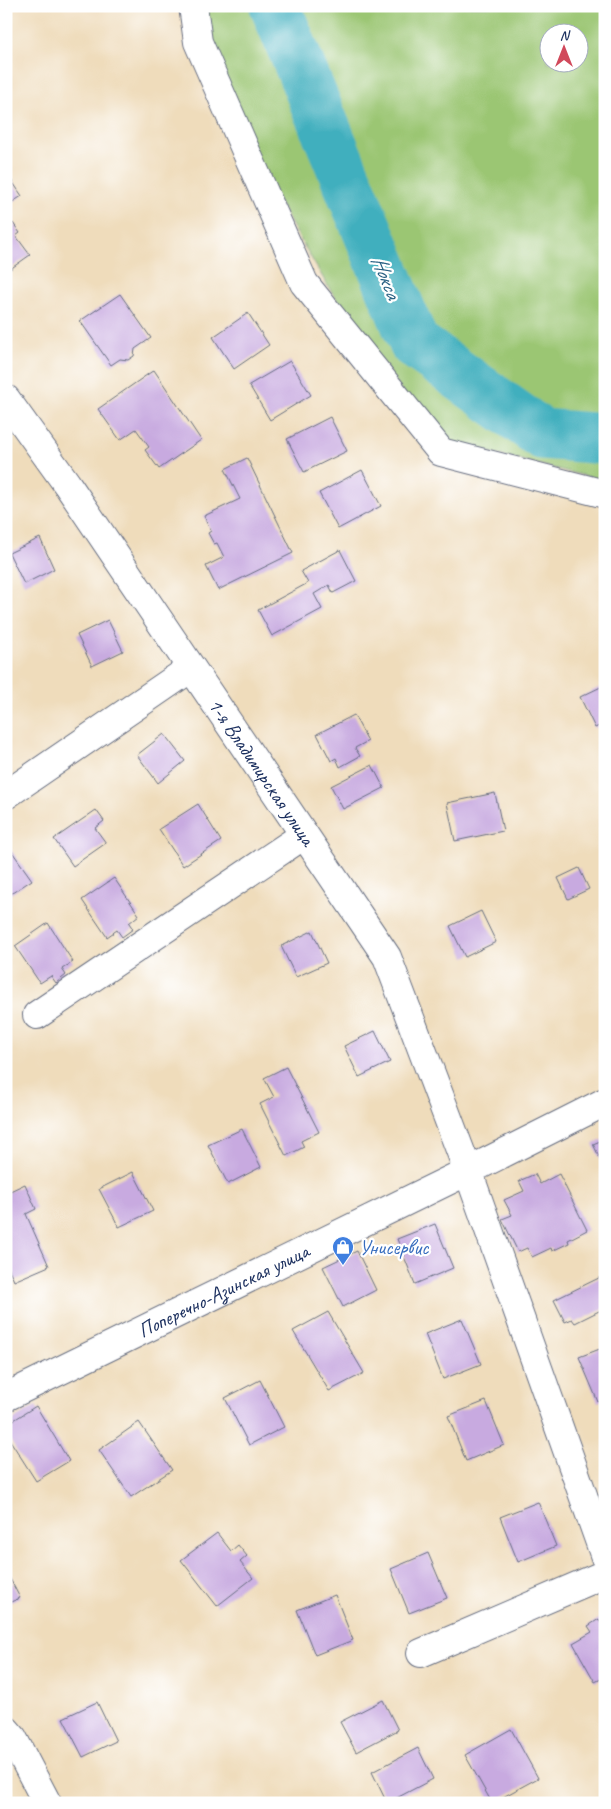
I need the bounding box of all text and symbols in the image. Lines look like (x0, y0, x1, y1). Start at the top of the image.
north arrow (538, 22, 588, 72)
text: N (560, 27, 571, 44)
water label: Нокса (365, 251, 408, 305)
street label: 1-я Владимирская улица (203, 693, 322, 852)
place label: Унисервис (359, 1234, 430, 1260)
shop icon: Унисервис (331, 1235, 355, 1266)
street label: Поперечно-Азинская улица (133, 1237, 315, 1344)

